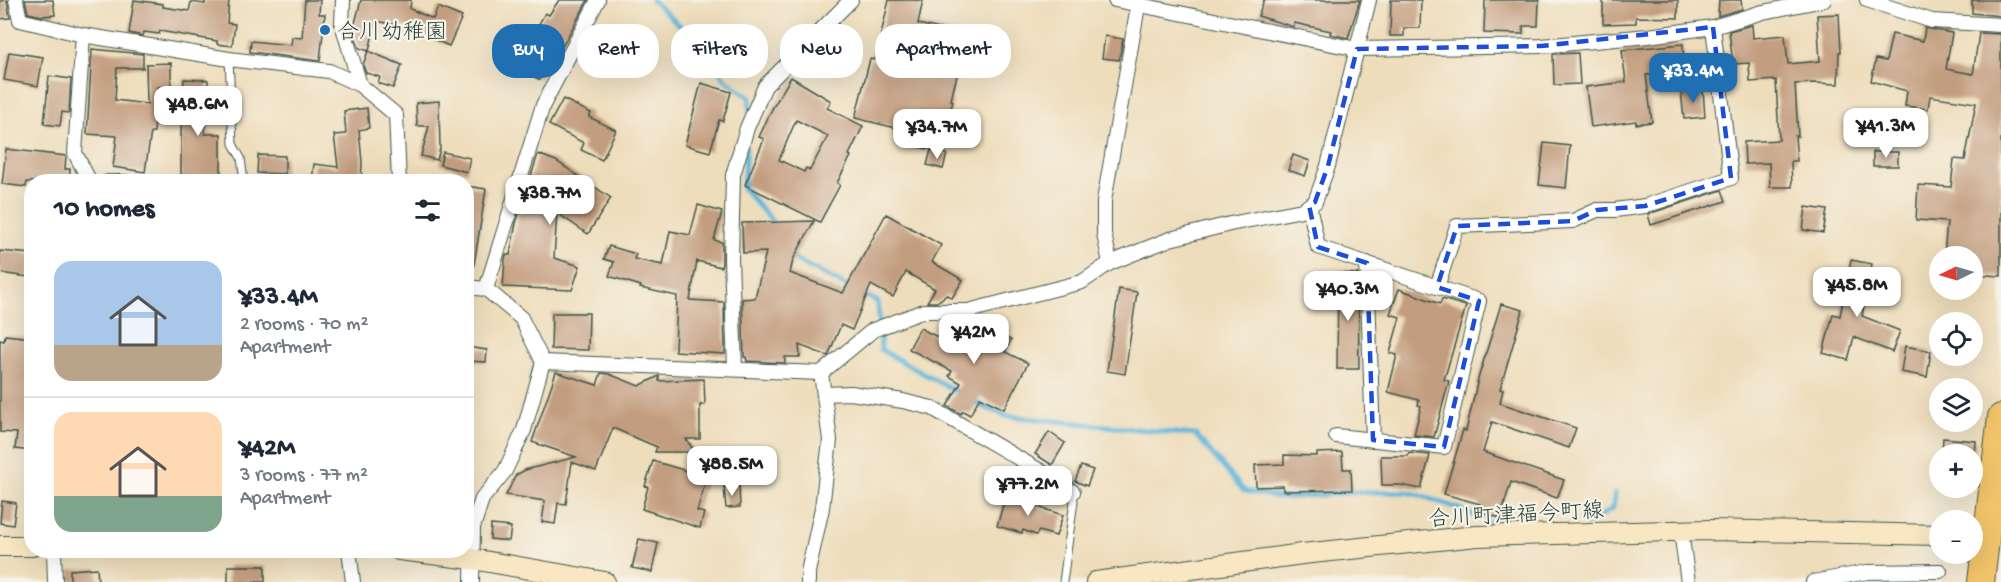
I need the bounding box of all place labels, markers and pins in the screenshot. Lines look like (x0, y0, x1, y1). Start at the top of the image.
place label: 合川幼稚園 (337, 20, 447, 47)
marker: 合川幼稚園 (318, 23, 332, 37)
pin: ¥33.4M (1644, 53, 1742, 104)
pin: ¥48.6M (149, 86, 247, 137)
pin: ¥41.3M (1837, 108, 1935, 159)
pin: ¥34.7M (888, 109, 986, 160)
pin: ¥38.7M (501, 175, 599, 226)
pin: ¥45.8M (1808, 267, 1906, 318)
pin: ¥40.3M (1299, 271, 1397, 322)
pin: ¥42M (938, 314, 1010, 365)
pin: ¥88.5M (683, 446, 781, 497)
pin: ¥77.2M (979, 466, 1077, 517)

